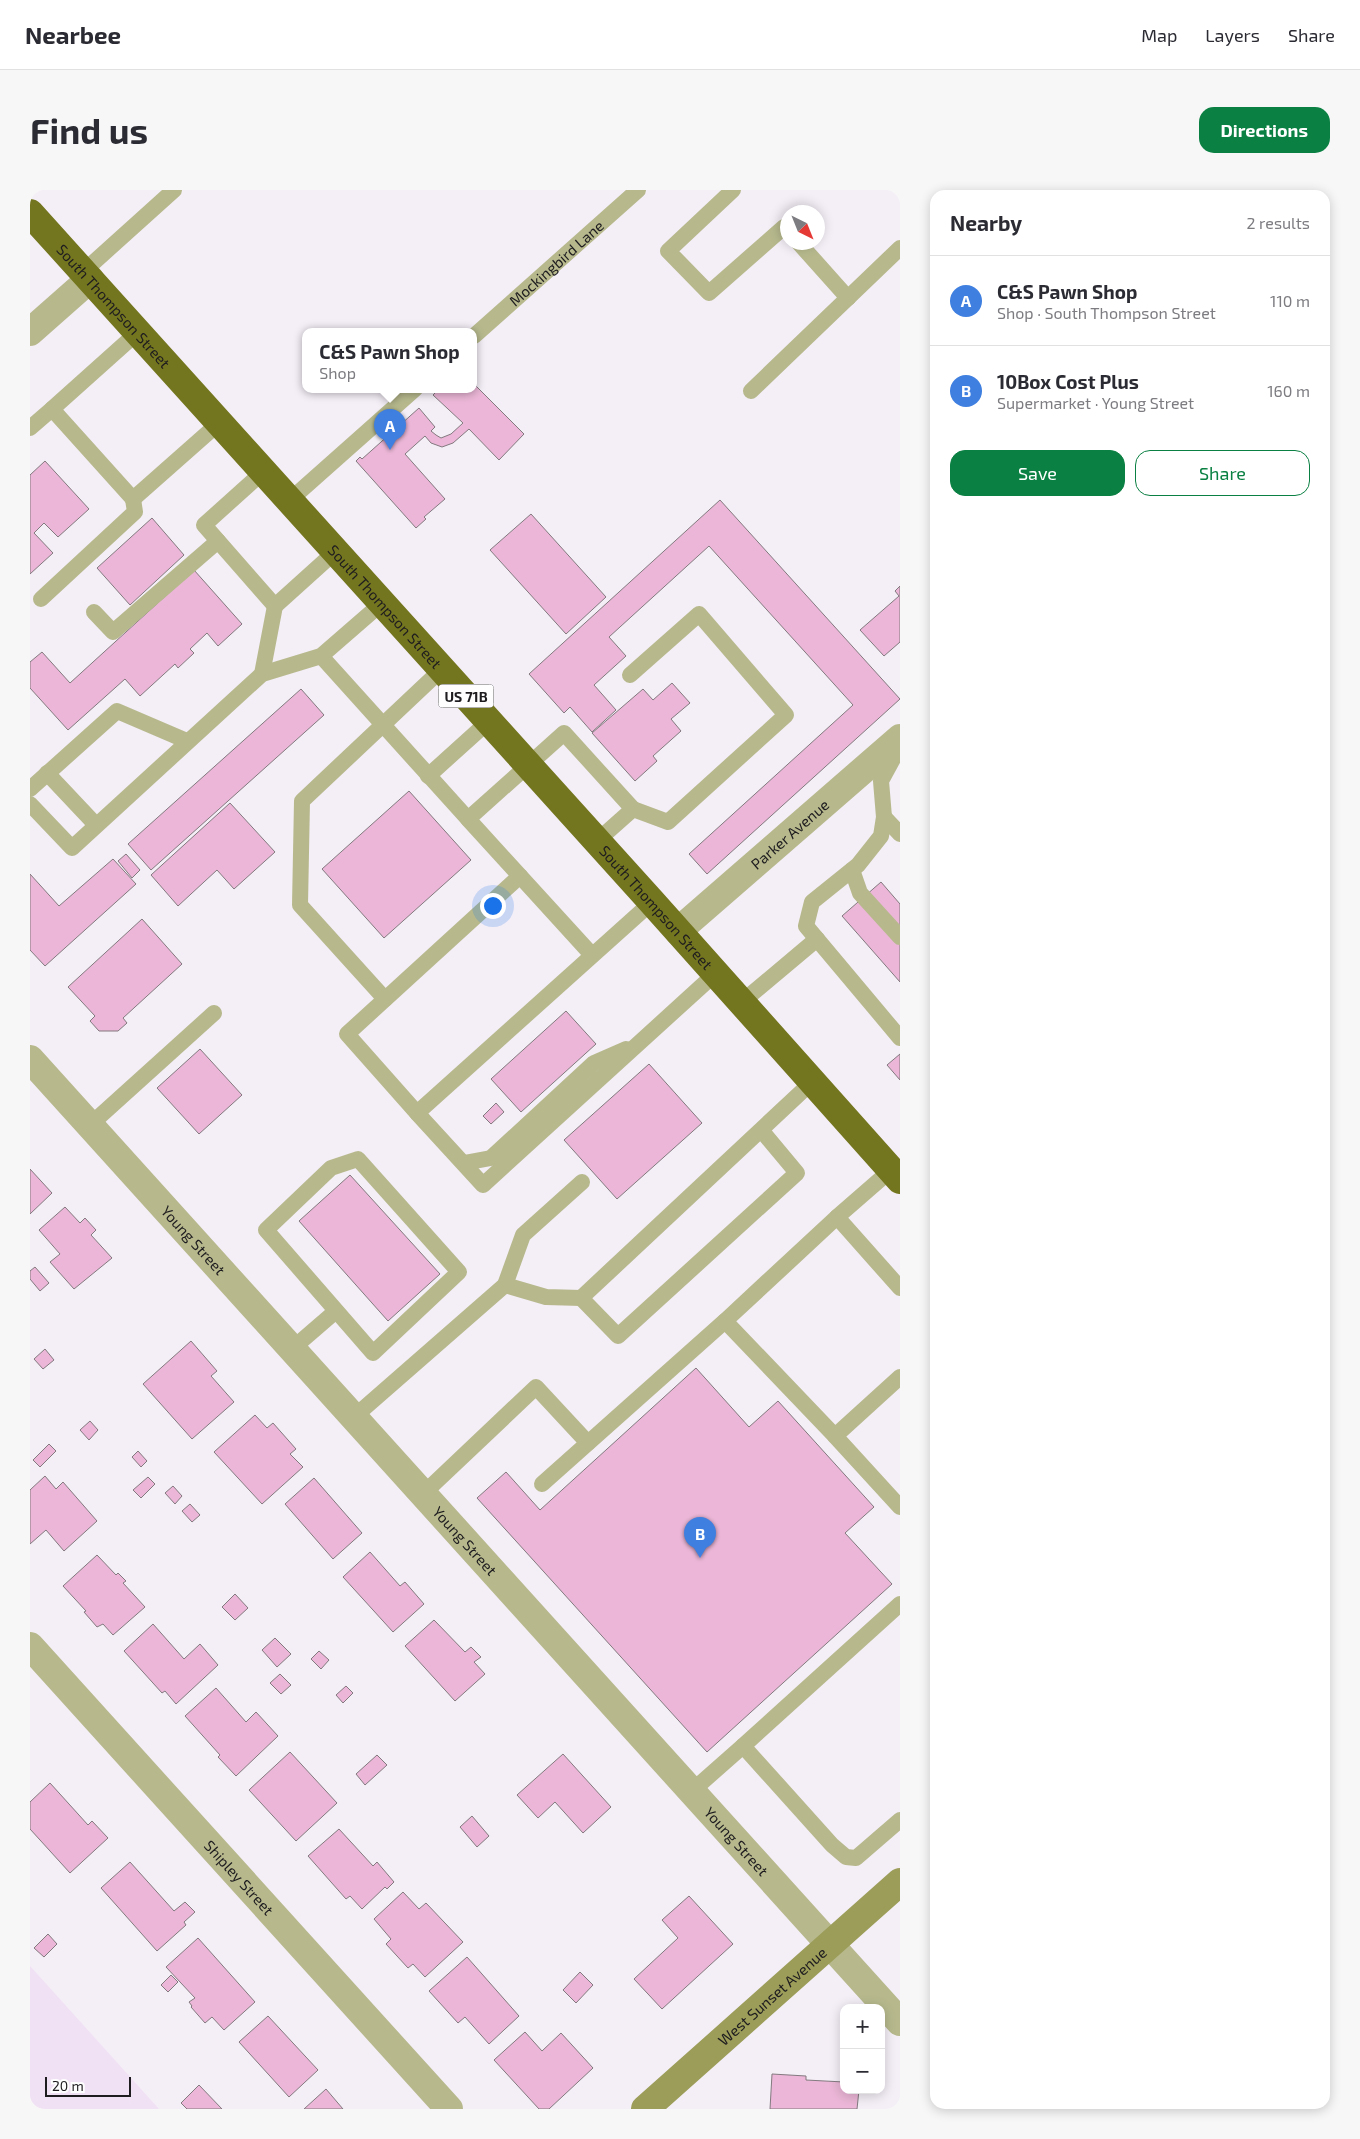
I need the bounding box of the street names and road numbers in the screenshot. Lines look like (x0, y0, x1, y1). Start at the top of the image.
street label: Mockingbird Lane (505, 216, 607, 310)
street label: South Thompson Street (53, 240, 174, 372)
street label: South Thompson Street (325, 541, 446, 672)
road number: US 71B (438, 684, 494, 708)
street label: Parker Avenue (747, 795, 832, 873)
street label: South Thompson Street (596, 841, 717, 973)
street label: Young Street (158, 1202, 230, 1279)
street label: Young Street (429, 1502, 501, 1579)
street label: Young Street (701, 1803, 773, 1880)
street label: Shipley Street (201, 1836, 278, 1919)
street label: West Sunset Avenue (714, 1943, 830, 2049)

